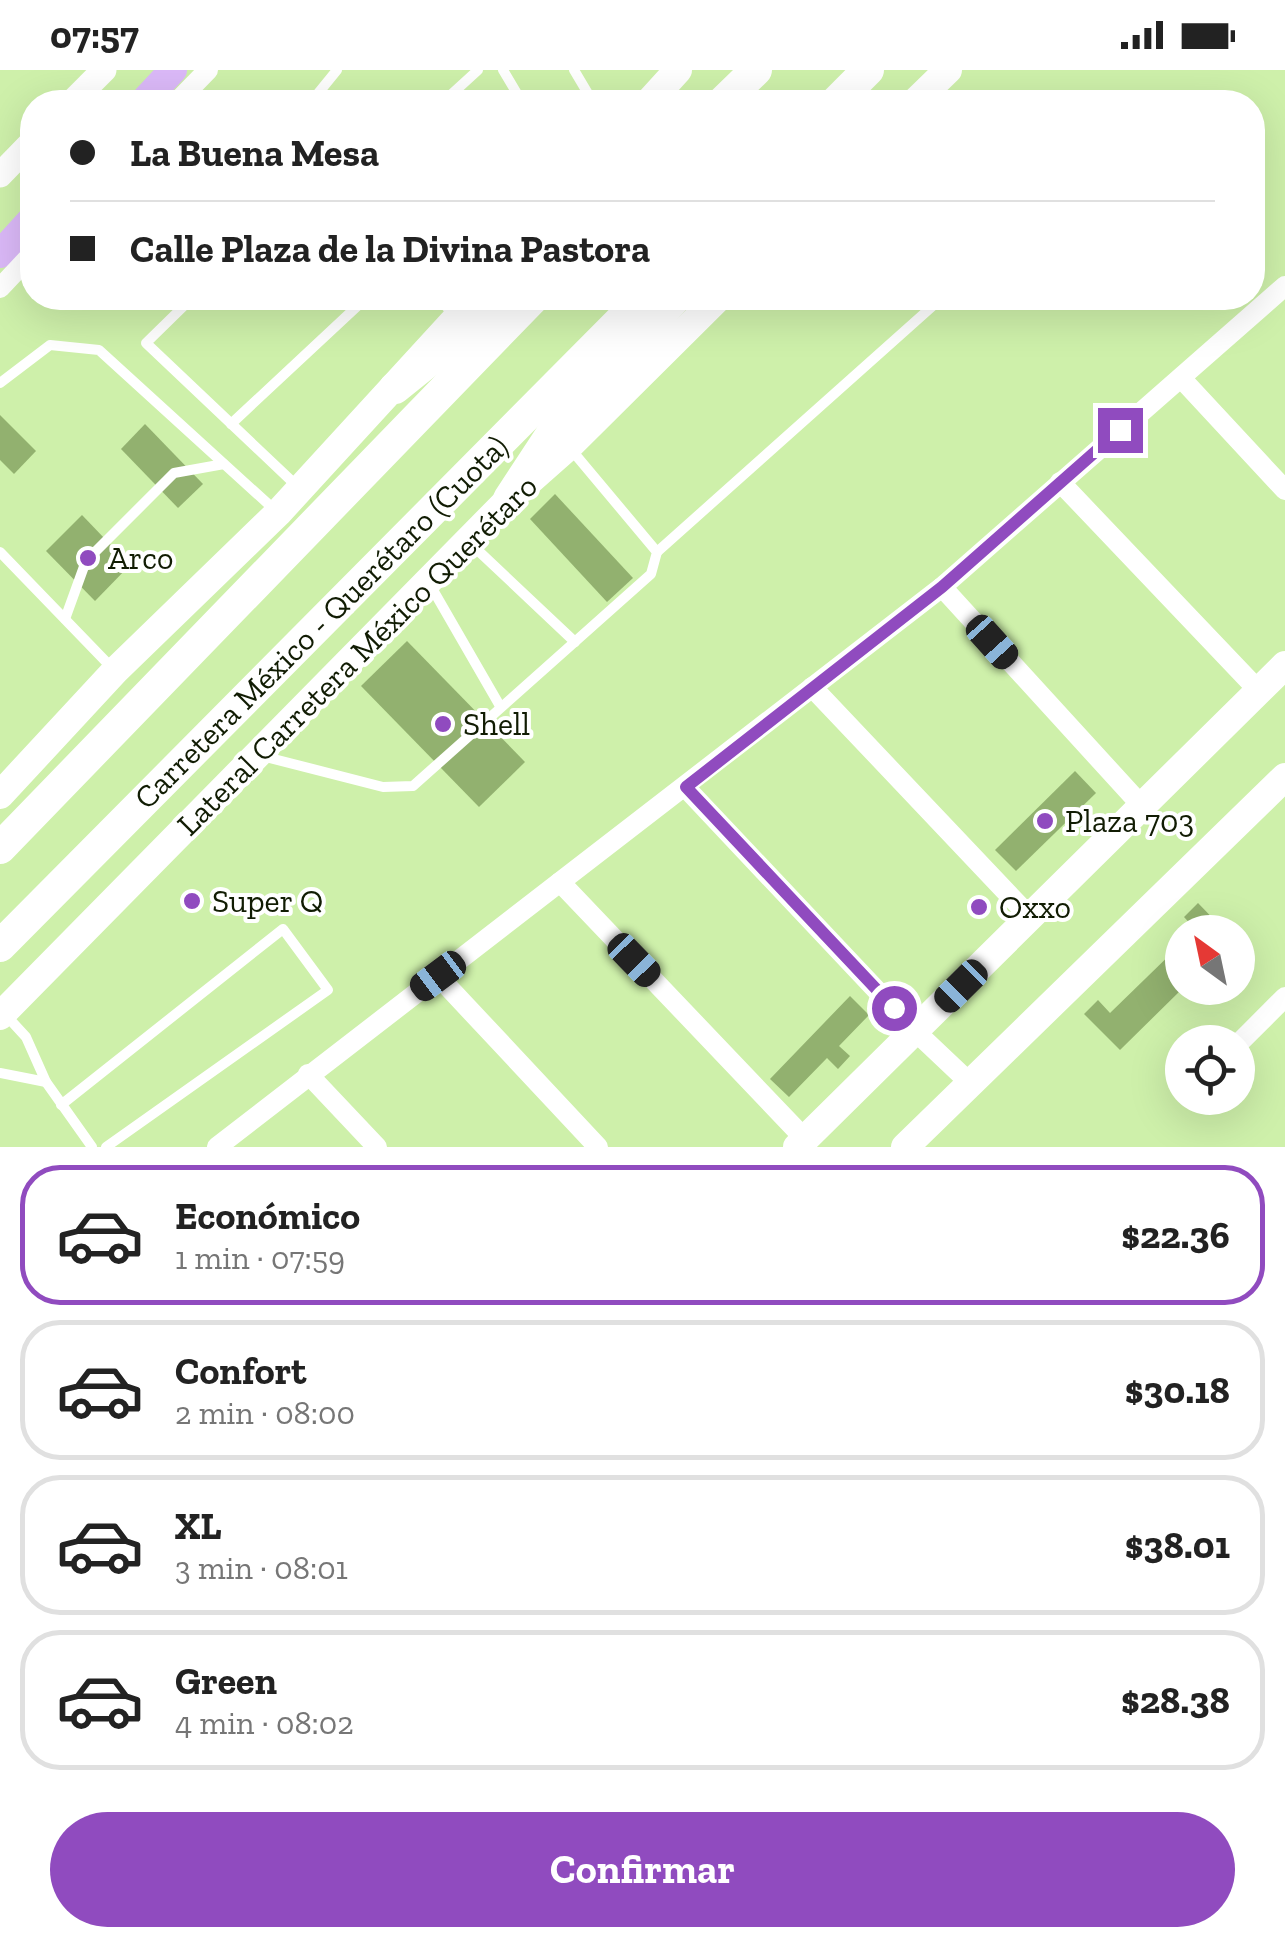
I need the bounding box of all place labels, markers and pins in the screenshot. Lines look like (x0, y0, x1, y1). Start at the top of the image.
place label: Arco (108, 539, 173, 577)
marker: Arco (77, 547, 99, 569)
place label: Shell (463, 705, 530, 743)
marker: Shell (432, 713, 454, 735)
place label: Plaza 703 (1065, 802, 1194, 840)
marker: Plaza 703 (1034, 810, 1056, 832)
place label: Super Q (212, 882, 323, 920)
place label: Oxxo (999, 888, 1071, 926)
marker: Super Q (181, 890, 203, 912)
marker: Oxxo (968, 896, 990, 918)

